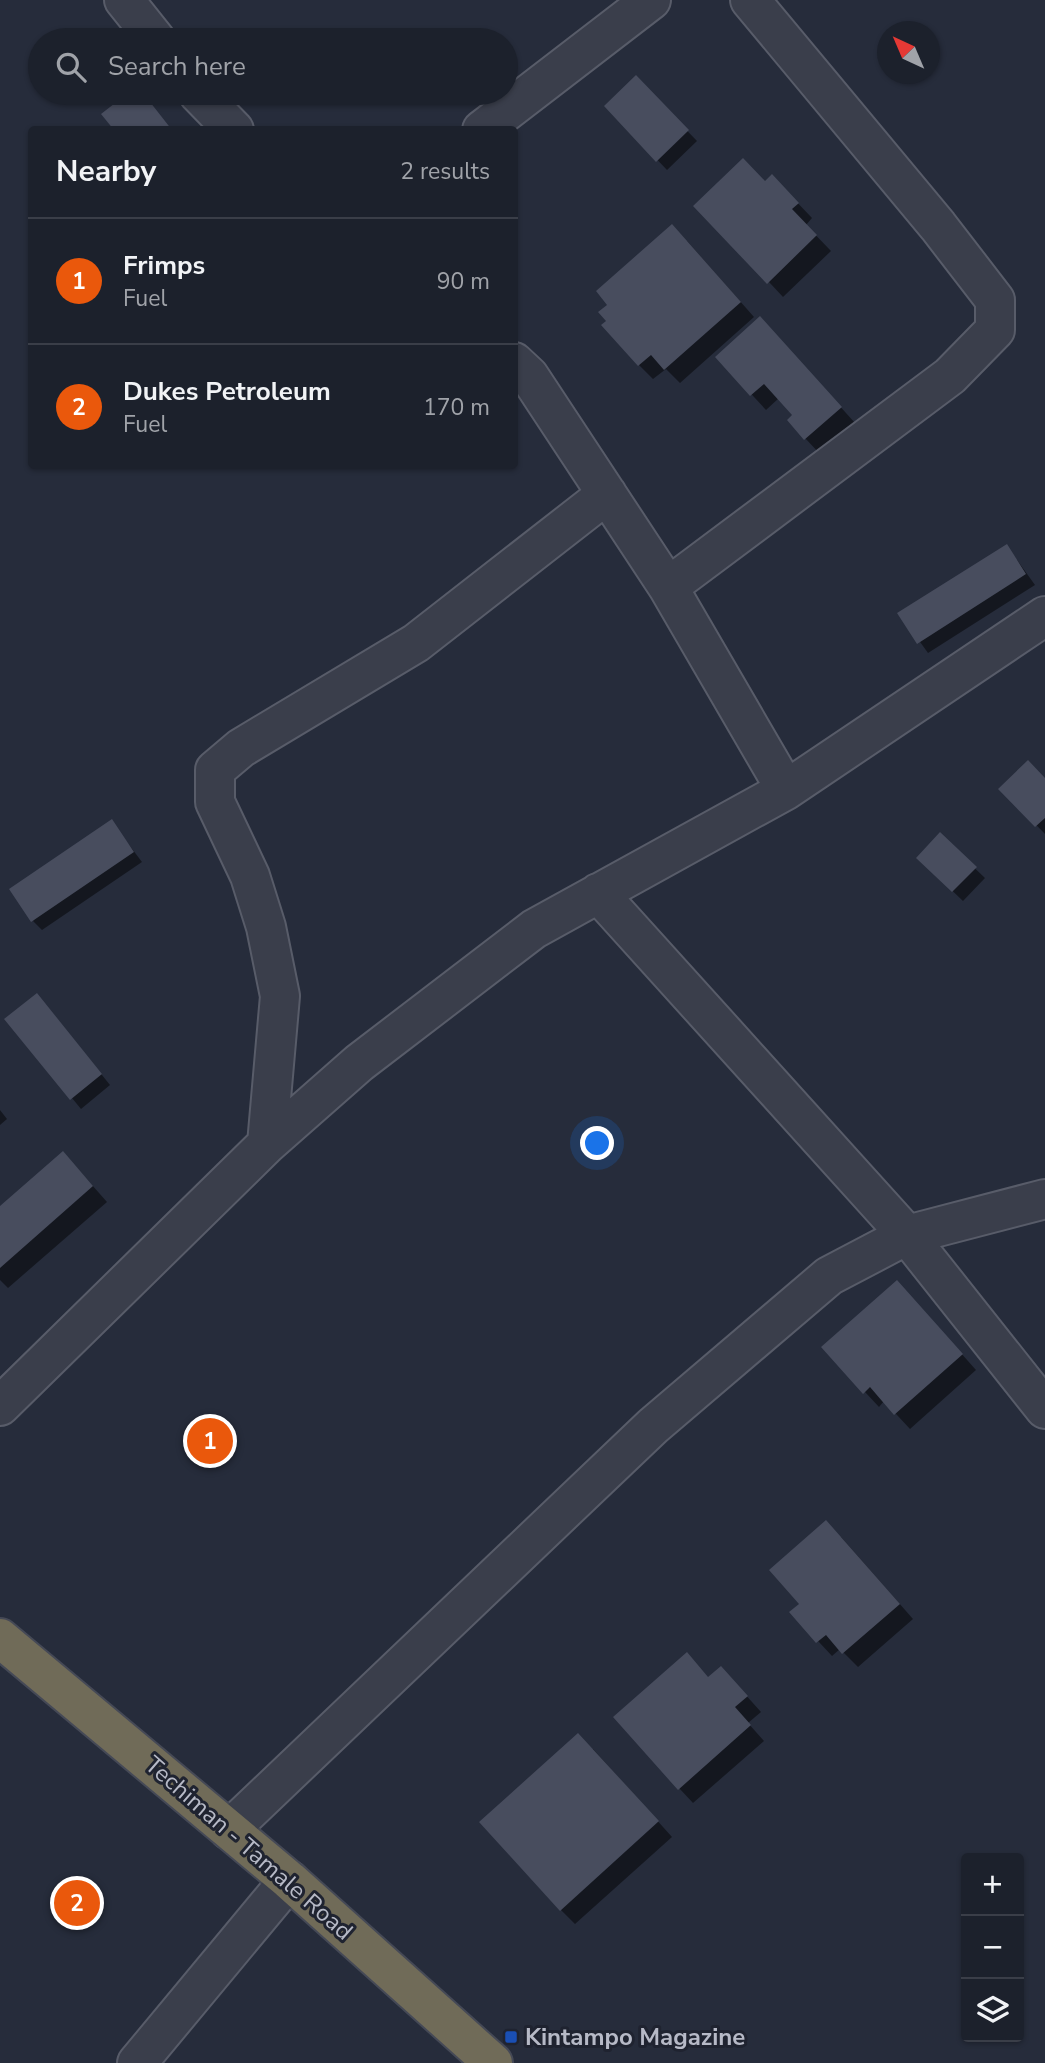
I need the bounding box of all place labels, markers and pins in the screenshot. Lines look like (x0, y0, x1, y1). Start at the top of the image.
pin: 1 (187, 1415, 233, 1467)
pin: 2 (54, 1877, 100, 1929)
place label: Kintampo Magazine (525, 2021, 745, 2053)
marker: Kintampo Magazine (503, 2029, 519, 2045)

